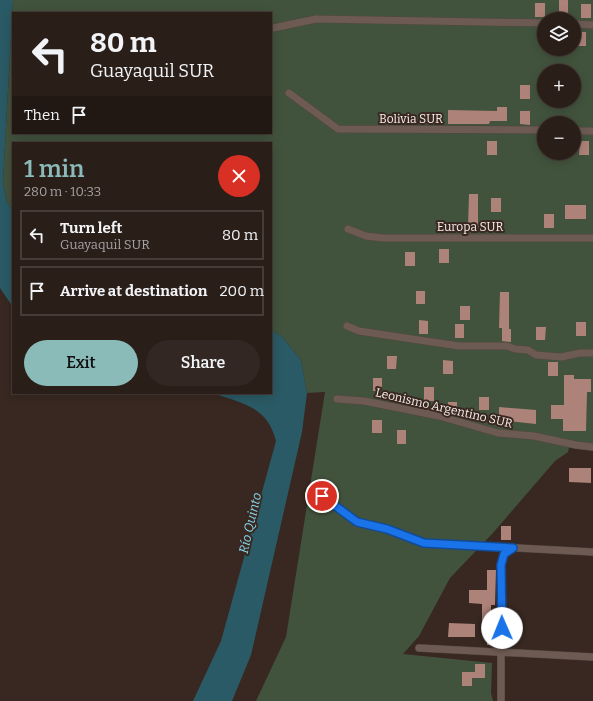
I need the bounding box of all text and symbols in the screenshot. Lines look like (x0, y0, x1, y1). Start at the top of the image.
map controls (537, 12, 581, 160)
button: layers (537, 12, 581, 56)
text: 80 m (90, 26, 156, 59)
icon: left (24, 28, 76, 80)
text: Guayaquil SUR (90, 60, 214, 82)
button: + (537, 64, 581, 108)
icon: arrive (68, 104, 90, 126)
text: Then (24, 106, 60, 124)
street label: Bolivia SUR (379, 112, 443, 126)
button: − (537, 116, 581, 160)
text: 1 min (24, 155, 84, 183)
button: close (218, 155, 260, 197)
text: 280 m · 10:33 (24, 184, 101, 199)
text: Turn left (60, 219, 122, 237)
street label: Europa SUR (437, 220, 503, 234)
icon: left (26, 224, 48, 246)
text: 80 m (222, 226, 258, 244)
text: Guayaquil SUR (60, 237, 150, 252)
icon: arrive (26, 280, 48, 302)
text: Arrive at destination (60, 282, 207, 300)
text: 200 m (219, 282, 264, 300)
button: Exit (24, 340, 138, 386)
button: Share (146, 340, 260, 386)
street label: Leonismo Argentino SUR (374, 385, 514, 431)
pin (305, 479, 339, 513)
icon: arrive (311, 485, 333, 507)
water label: Río Quinto (236, 491, 264, 555)
position arrow (481, 607, 523, 649)

